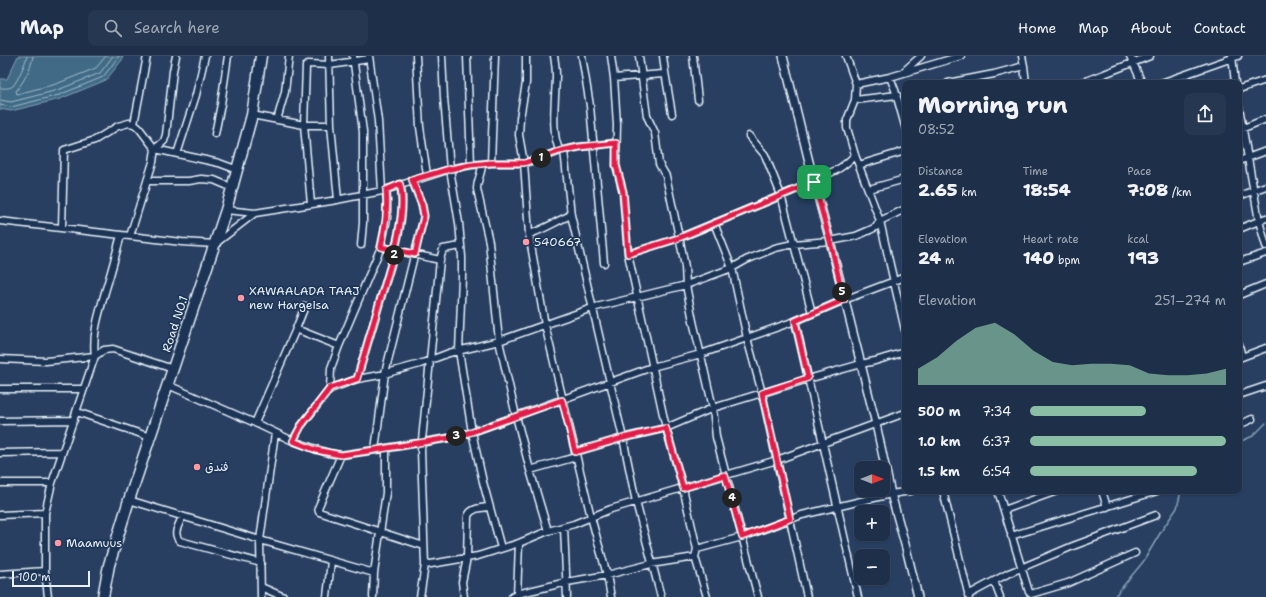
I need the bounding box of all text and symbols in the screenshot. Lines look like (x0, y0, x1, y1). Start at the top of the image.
search box (88, 10, 368, 46)
text: Map (20, 15, 64, 40)
icon: search (102, 17, 124, 39)
text: Search here (134, 18, 220, 38)
text: Home (1018, 19, 1057, 37)
text: Map (1079, 19, 1109, 37)
text: About (1131, 19, 1172, 37)
text: Contact (1194, 19, 1246, 37)
text: Morning run (918, 91, 1068, 120)
button: share (1184, 93, 1226, 135)
text: 08:52 (918, 121, 955, 138)
pin: 1 (531, 148, 551, 168)
text: 1 (538, 150, 544, 165)
text: Distance (918, 164, 963, 179)
text: Time (1023, 164, 1048, 179)
text: Pace (1127, 164, 1152, 179)
pin (797, 165, 831, 199)
icon: arrive (803, 171, 825, 193)
text: 2.65 (918, 179, 958, 201)
text: 18:54 (1023, 179, 1071, 201)
text: 7:08 (1127, 179, 1168, 201)
text: km (958, 185, 977, 200)
text: /km (1168, 185, 1192, 200)
text: Elevation (918, 232, 967, 247)
text: Heart rate (1023, 232, 1079, 247)
text: kcal (1127, 232, 1149, 247)
place label: 540667 (534, 234, 581, 250)
marker: 540667 (521, 237, 531, 247)
pin: 2 (384, 245, 404, 265)
text: 2 (390, 247, 398, 262)
text: 24 (918, 247, 941, 269)
text: 140 (1023, 247, 1054, 269)
text: 193 (1127, 247, 1159, 269)
text: m (941, 253, 954, 268)
text: bpm (1054, 253, 1080, 268)
pin: 5 (832, 282, 852, 302)
place label: XAWAALADA TAAJ new Hargeisa (249, 283, 359, 313)
text: 5 (839, 284, 845, 299)
text: Elevation (918, 292, 976, 309)
text: 251–274 m (1154, 292, 1226, 309)
marker: XAWAALADA TAAJ new Hargeisa (236, 293, 246, 303)
street label: Road NO.1 (158, 294, 192, 354)
text: 500 m (918, 403, 961, 420)
text: 7:34 (982, 403, 1011, 420)
pin: 3 (446, 426, 466, 446)
text: 3 (452, 428, 460, 443)
text: 1.0 km (918, 433, 960, 450)
text: 6:37 (982, 433, 1011, 450)
place label: فندق (205, 459, 228, 475)
north arrow (854, 461, 890, 497)
map controls (854, 461, 890, 585)
marker: فندق (192, 462, 202, 472)
text: 1.5 km (918, 463, 960, 480)
text: 6:54 (982, 463, 1011, 480)
pin: 4 (722, 488, 742, 508)
text: 4 (728, 490, 736, 505)
button: + (854, 505, 890, 541)
place label: Maamuus (66, 535, 122, 551)
marker: Maamuus (53, 538, 63, 548)
button: − (854, 549, 890, 585)
scale bar (12, 569, 90, 588)
text: 100 m (18, 570, 51, 585)

